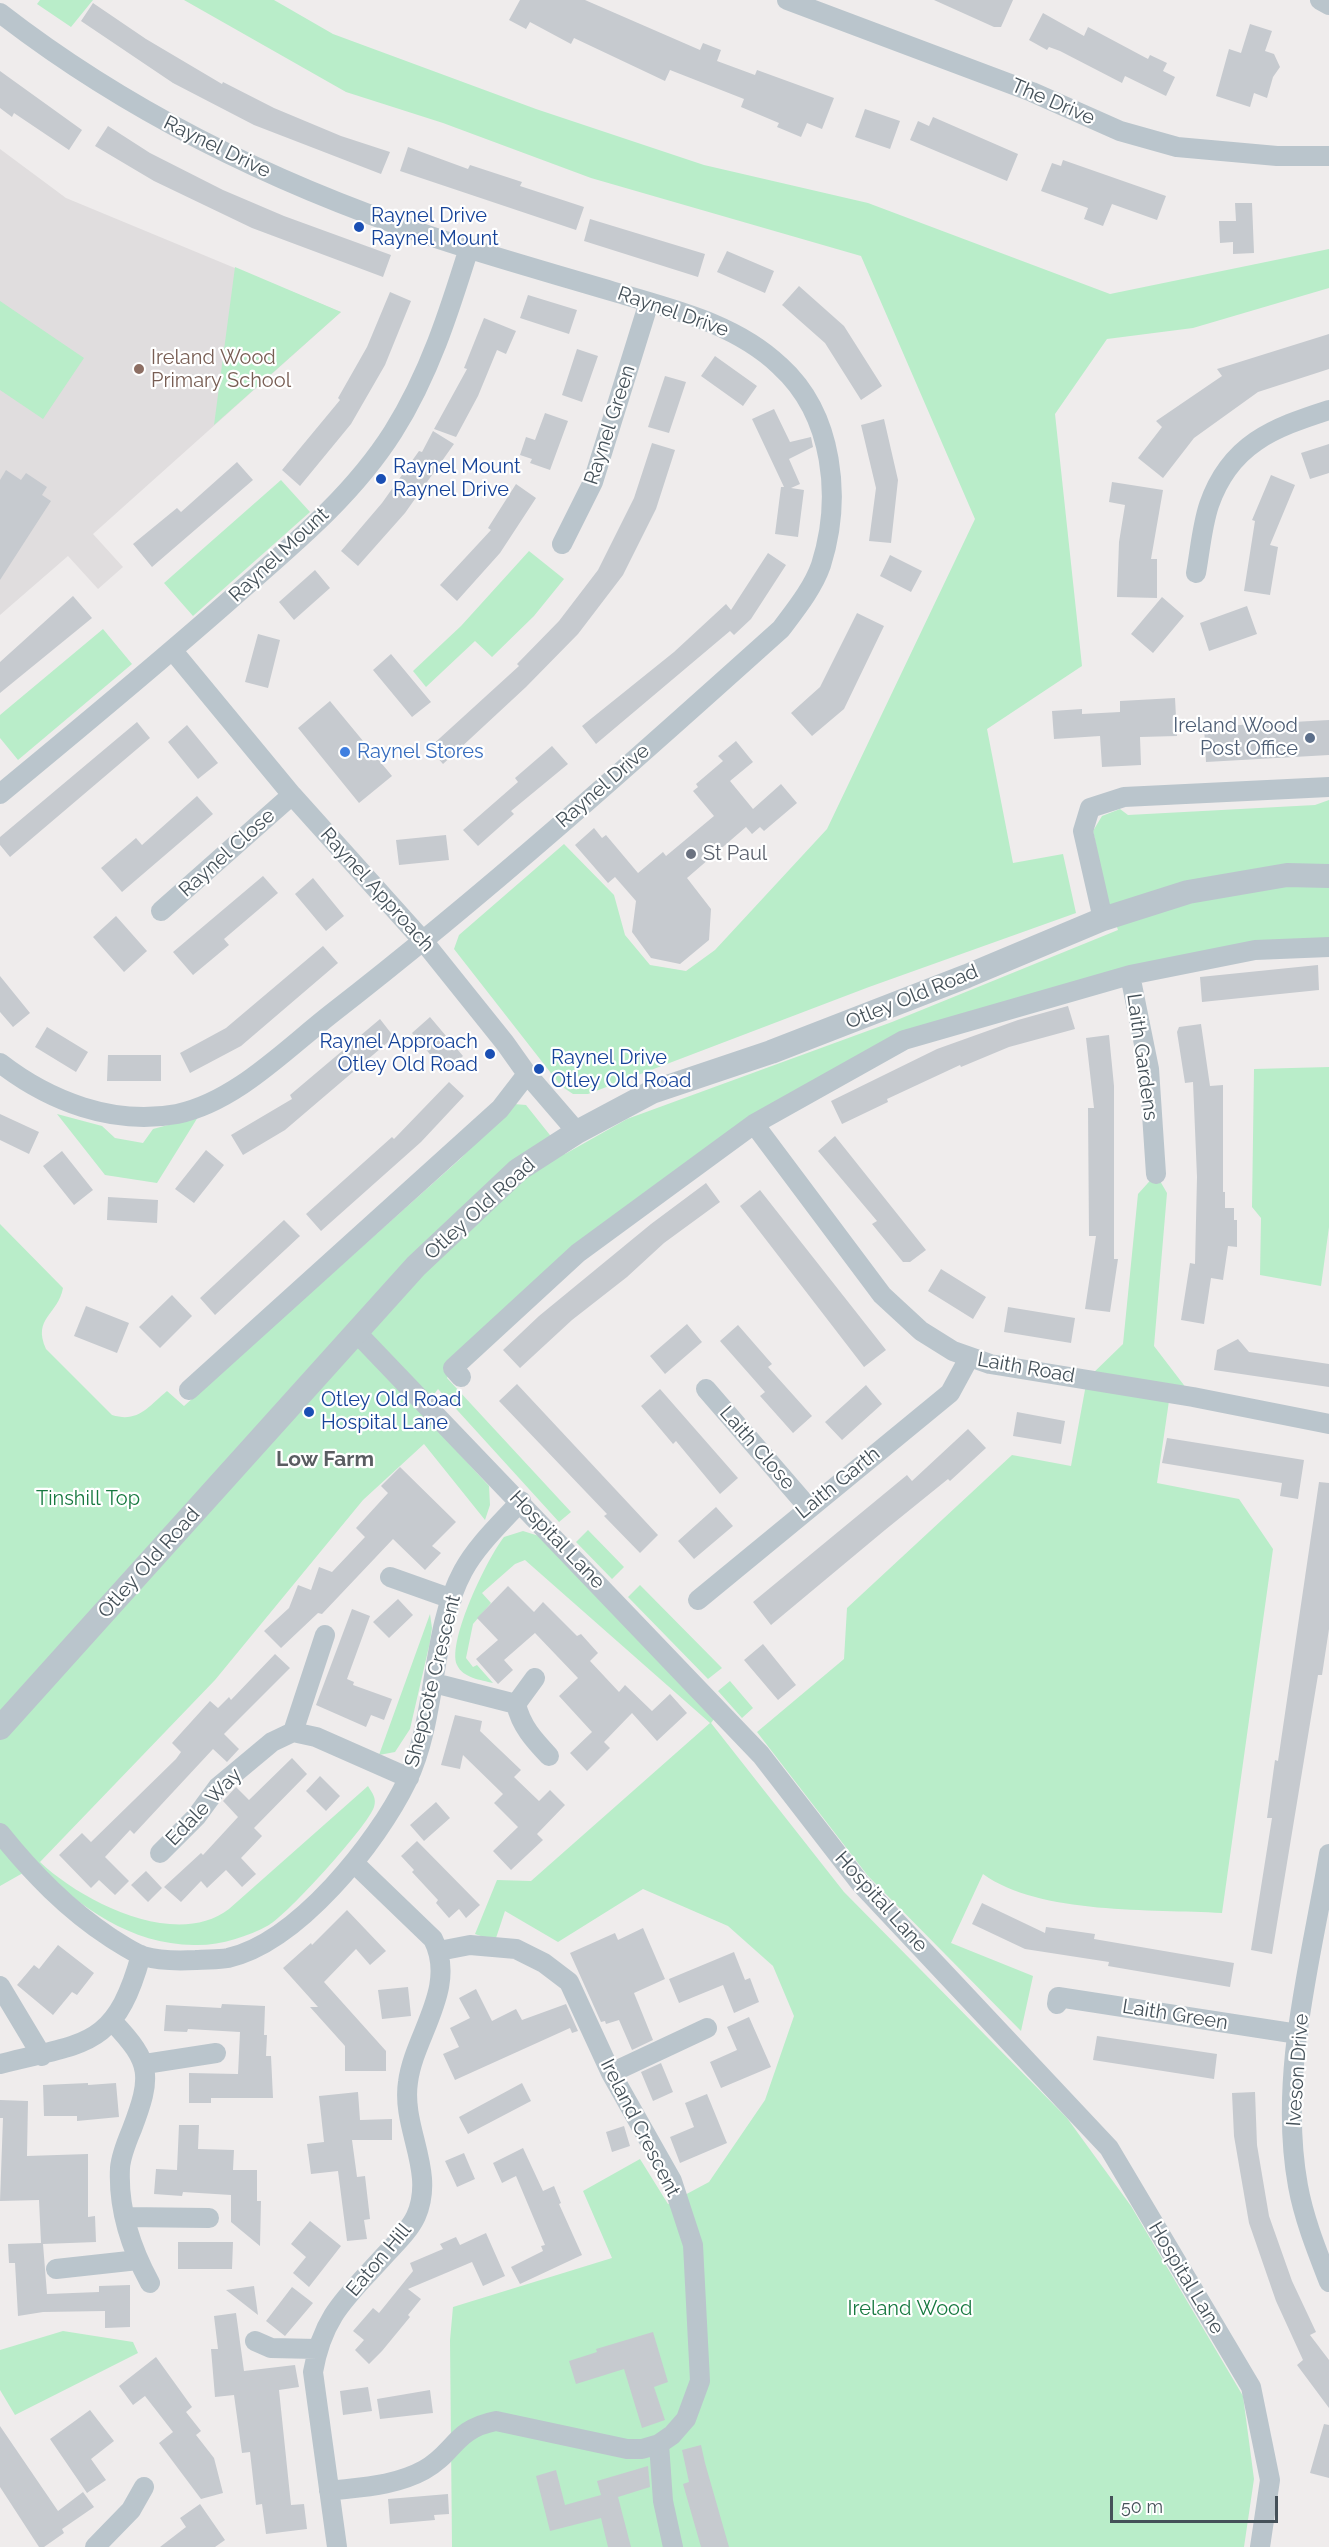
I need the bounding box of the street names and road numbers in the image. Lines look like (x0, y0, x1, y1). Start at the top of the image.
street label: The Drive (1008, 74, 1098, 130)
street label: Raynel Drive (160, 111, 274, 183)
street label: Raynel Drive (614, 282, 732, 342)
street label: Raynel Green (579, 362, 641, 488)
street label: Raynel Mount (224, 503, 334, 607)
street label: Raynel Drive (551, 739, 655, 833)
street label: Raynel Close (174, 804, 280, 902)
street label: Raynel Approach (315, 823, 439, 957)
street label: Otley Old Road (842, 960, 982, 1034)
street label: Laith Gardens (1121, 992, 1163, 1122)
street label: Otley Old Road (420, 1153, 540, 1265)
street label: Laith Road (975, 1348, 1077, 1388)
street label: Laith Close (714, 1401, 800, 1495)
street label: Laith Garth (791, 1442, 885, 1524)
street label: Hospital Lane (504, 1486, 610, 1594)
street label: Otley Old Road (93, 1503, 205, 1623)
street label: Shepcote Crescent (400, 1592, 466, 1770)
street label: Edale Way (161, 1763, 247, 1851)
street label: Hospital Lane (830, 1847, 932, 1957)
street label: Laith Green (1121, 1995, 1229, 2035)
street label: Iveson Drive (1282, 2013, 1314, 2127)
street label: Ireland Crescent (595, 2055, 685, 2201)
street label: Hospital Lane (1143, 2217, 1229, 2339)
street label: Eaton Hill (341, 2219, 417, 2301)

